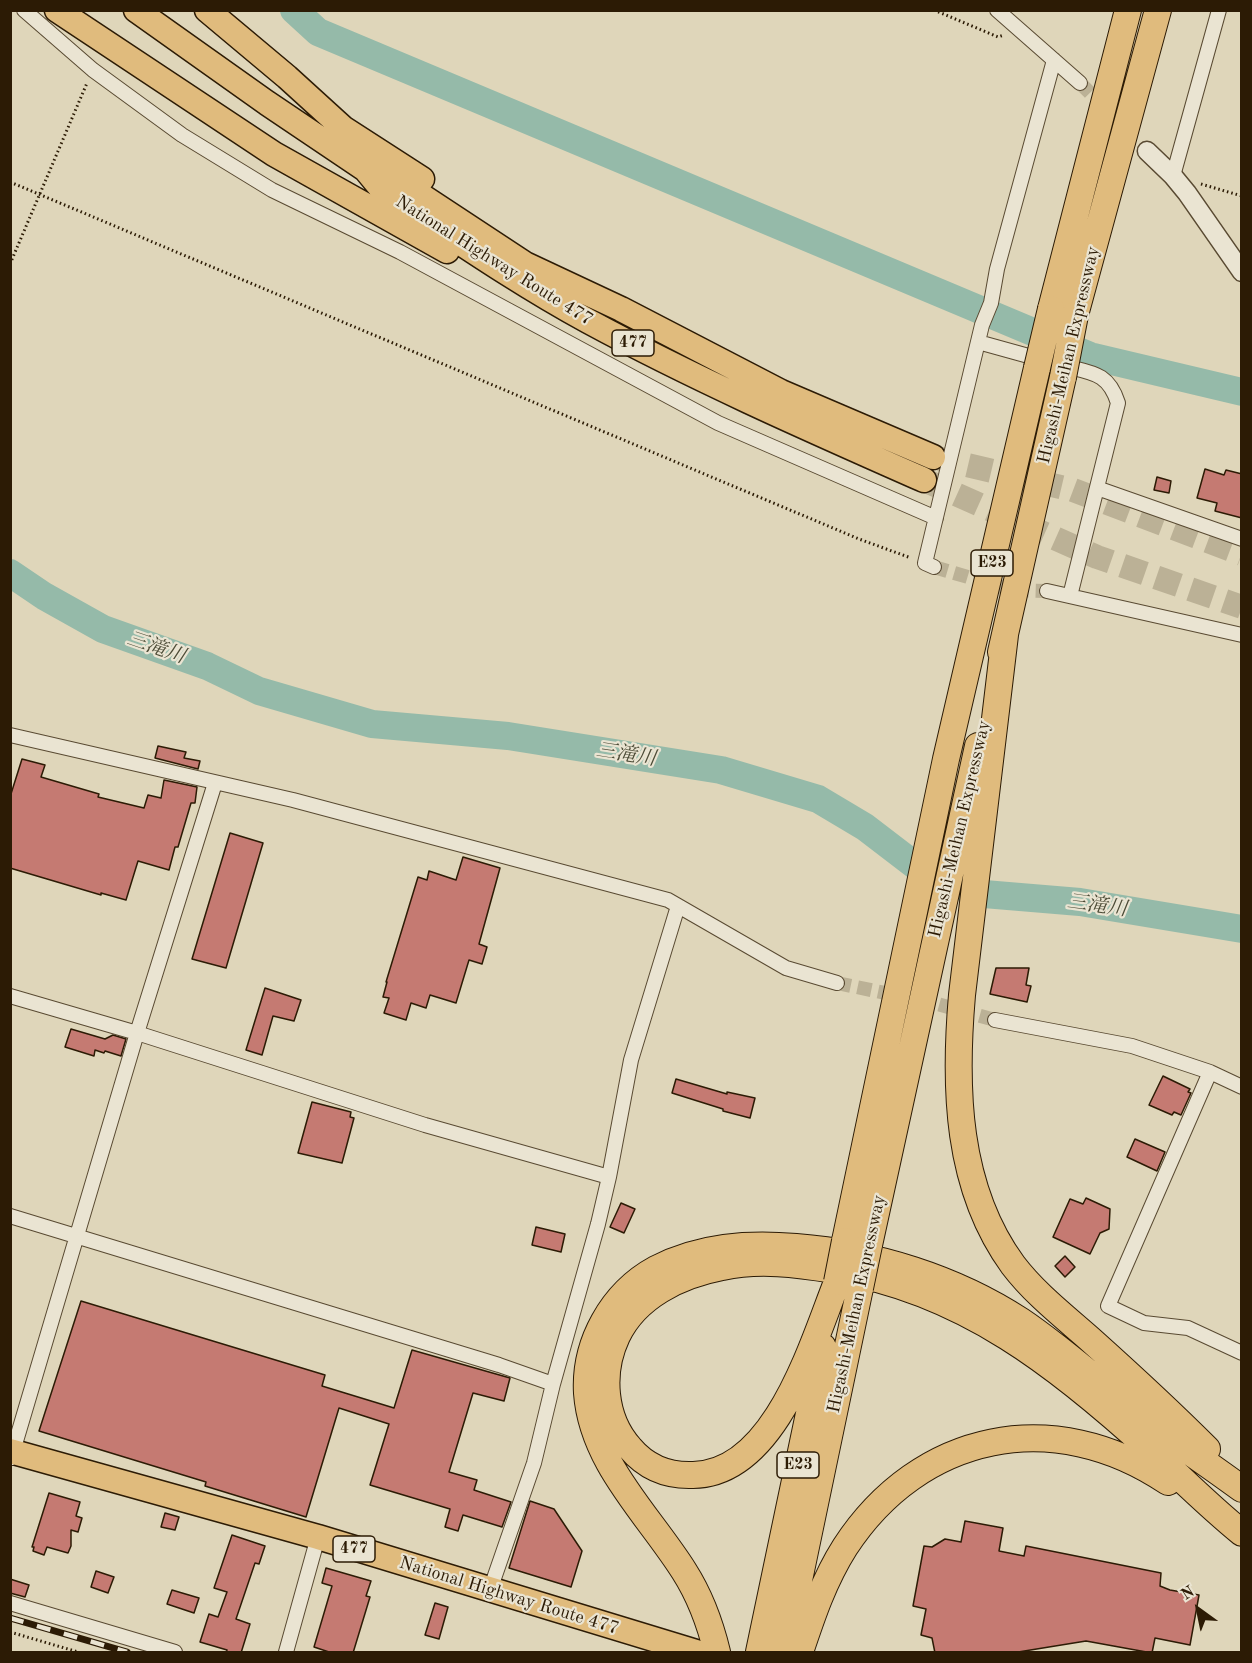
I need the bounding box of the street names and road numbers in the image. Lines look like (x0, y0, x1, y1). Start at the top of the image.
street label: National Highway Route 477 (391, 191, 597, 331)
street label: Higashi-Meihan Expressway (1033, 244, 1105, 466)
road number: 477 (612, 330, 654, 356)
road number: E23 (971, 550, 1013, 576)
street label: Higashi-Meihan Expressway (924, 718, 996, 940)
street label: Higashi-Meihan Expressway (823, 1193, 891, 1415)
road number: E23 (777, 1452, 819, 1478)
road number: 477 (333, 1536, 375, 1562)
street label: National Highway Route 477 (396, 1552, 622, 1640)

